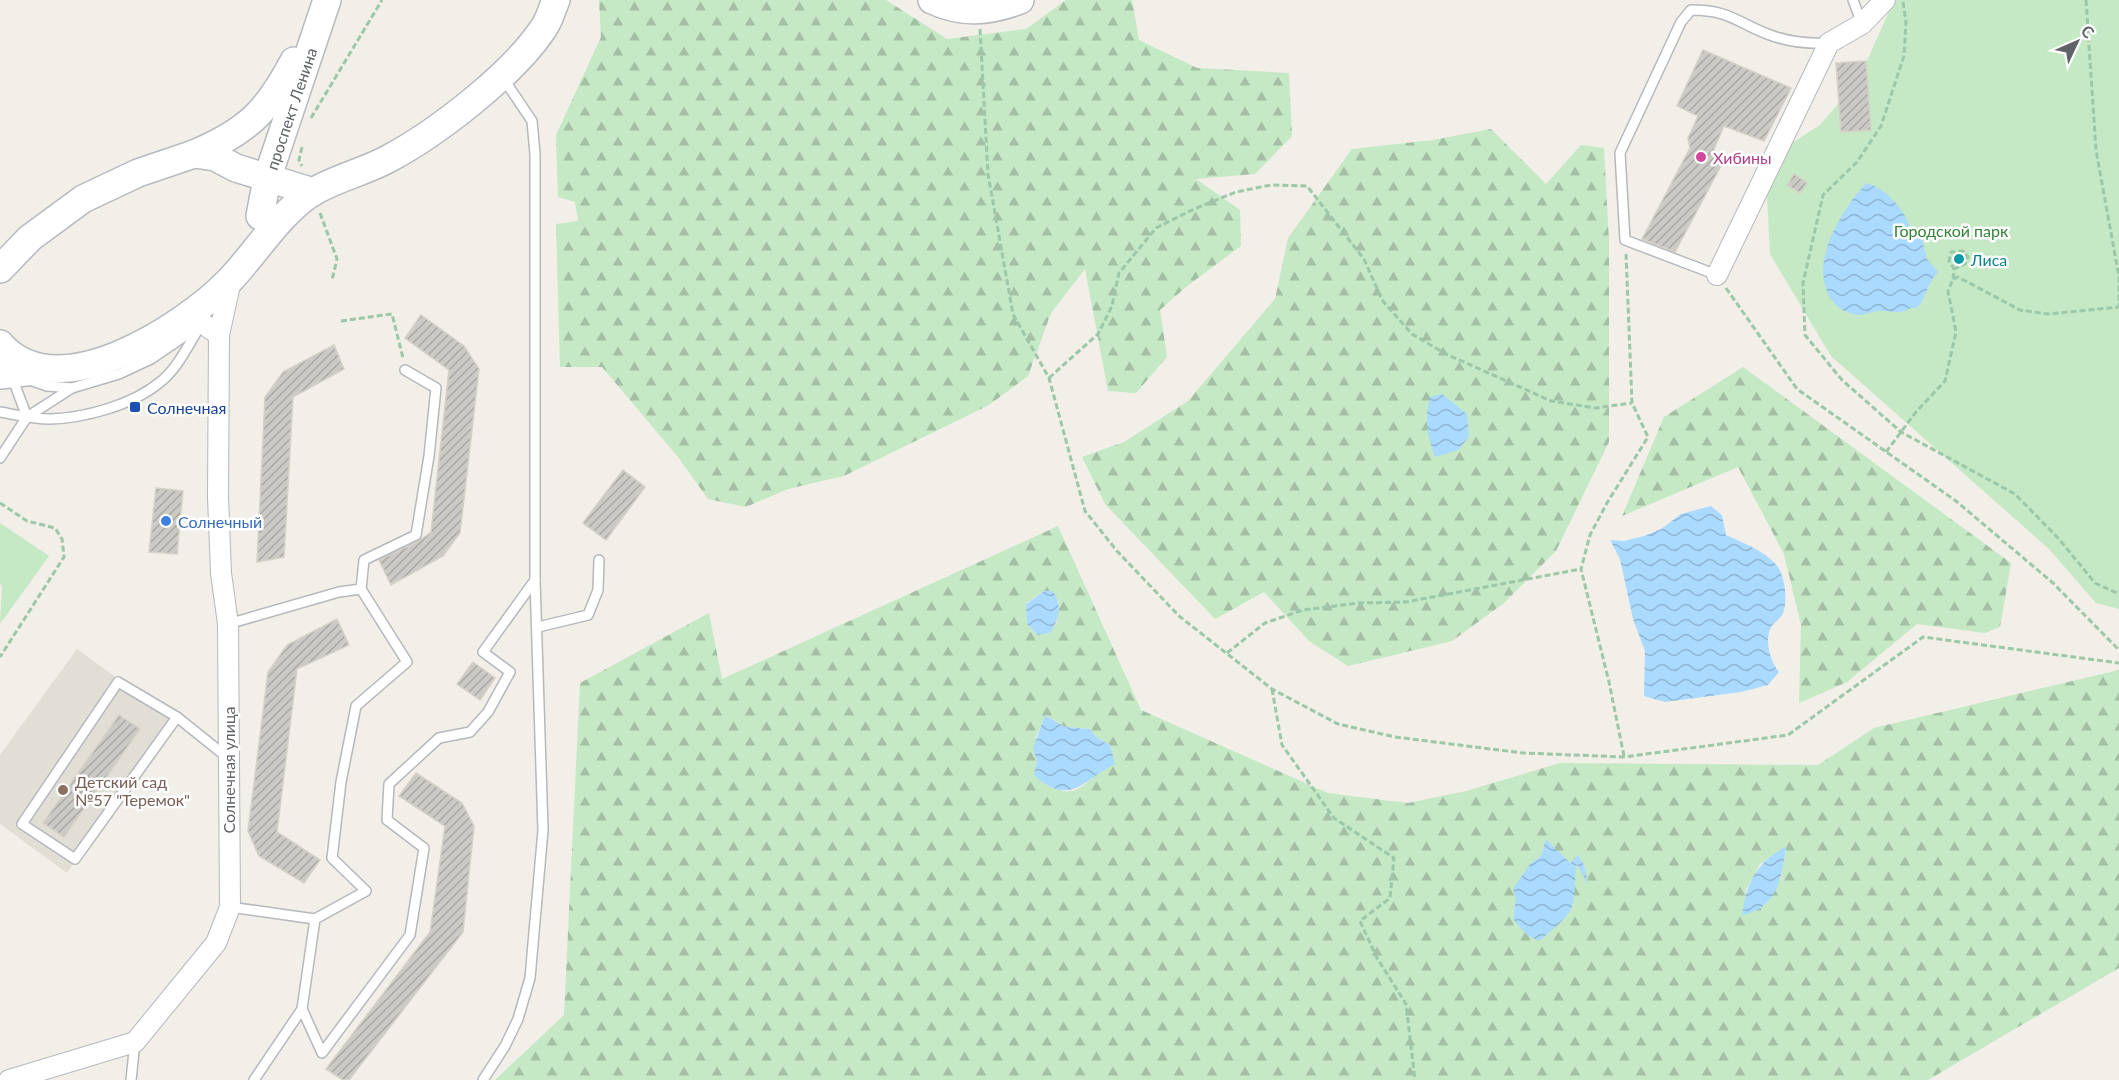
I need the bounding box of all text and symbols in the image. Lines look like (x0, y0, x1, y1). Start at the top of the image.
north arrow (2047, 12, 2107, 72)
text: С (2078, 21, 2099, 42)
street label: проспект Ленина (261, 45, 320, 172)
place label: Хибины (1713, 148, 1772, 167)
marker: Хибины (1694, 150, 1708, 164)
park label: Городской парк (1894, 221, 2009, 240)
place label: Лиса (1970, 250, 2007, 269)
marker: Лиса (1952, 252, 1966, 266)
place label: Солнечная (147, 398, 226, 417)
marker: Солнечная (128, 400, 142, 414)
place label: Солнечный (178, 512, 262, 531)
marker: Солнечный (159, 514, 173, 528)
street label: Солнечная улица (219, 706, 238, 834)
place label: Детский сад №57 "Теремок" (75, 772, 190, 809)
marker: Детский сад №57 "Теремок" (56, 783, 70, 797)

